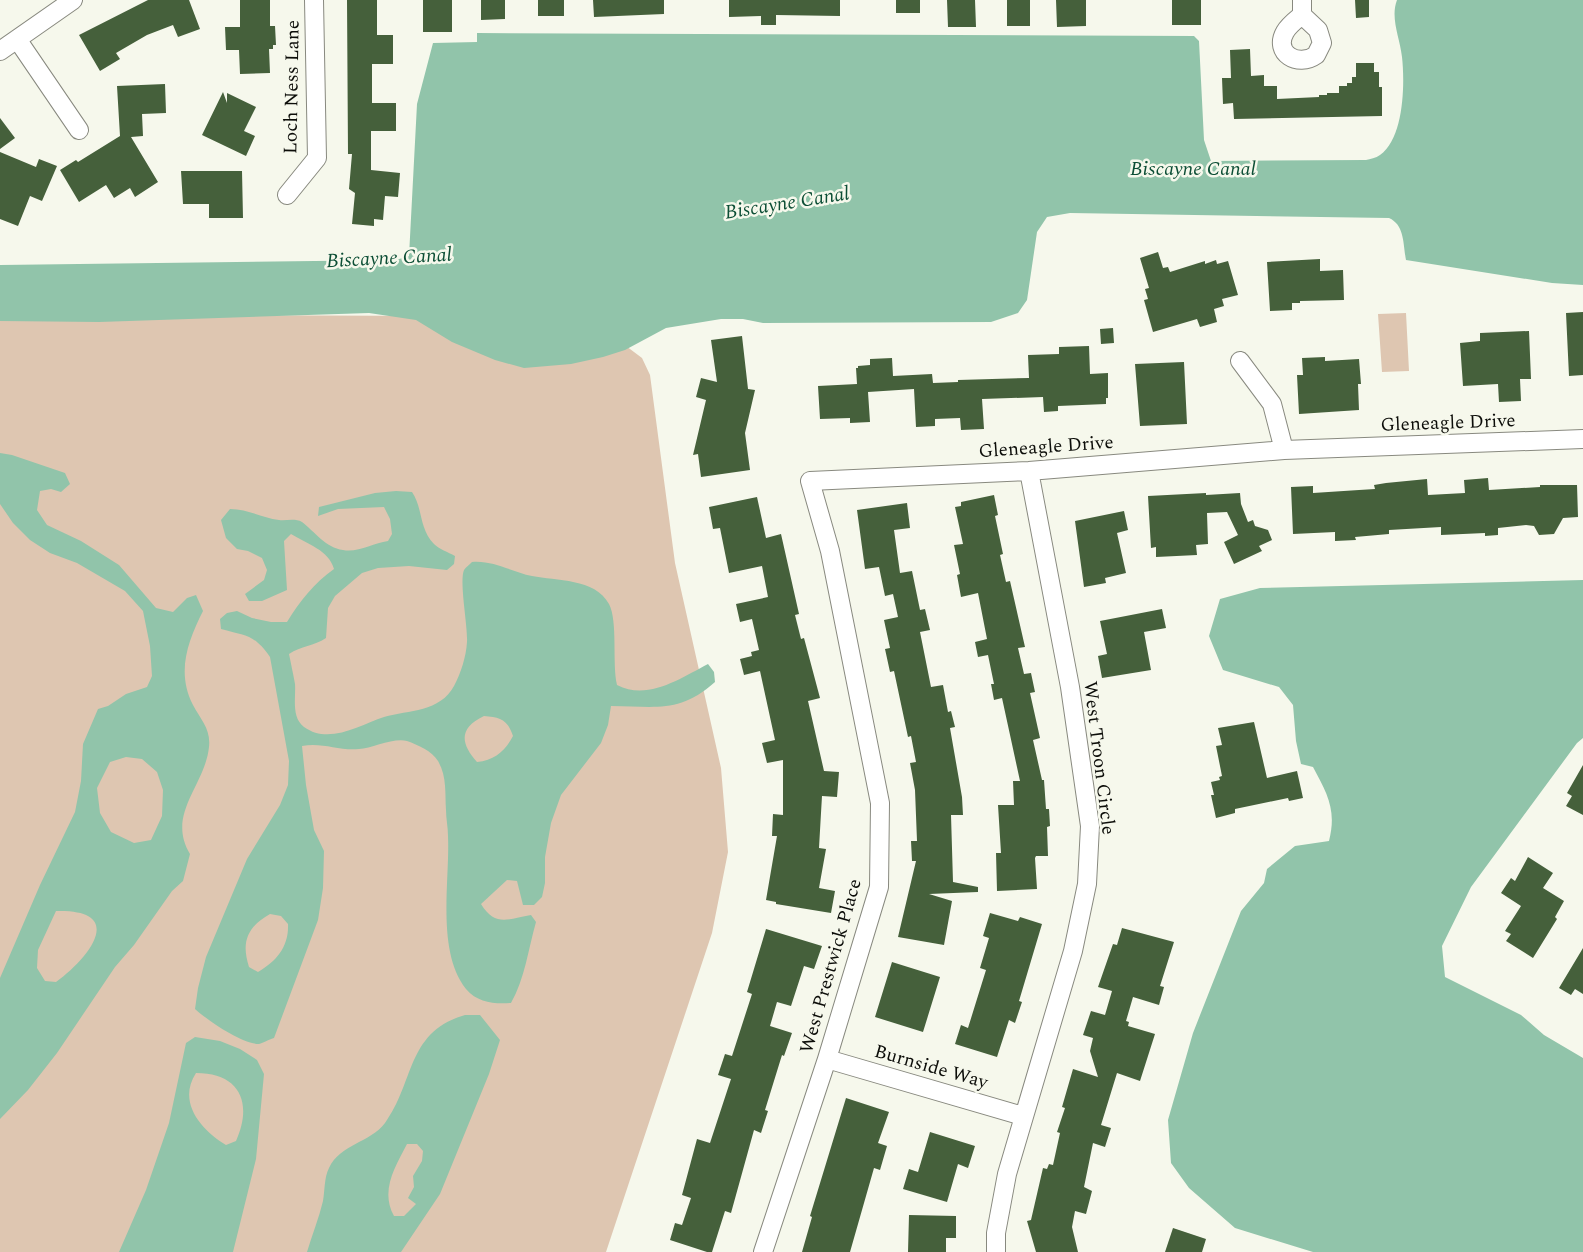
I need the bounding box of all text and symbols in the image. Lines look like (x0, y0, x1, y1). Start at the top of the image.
street label: Loch Ness Lane (276, 20, 308, 154)
water label: Biscayne Canal (1130, 154, 1256, 184)
water label: Biscayne Canal (723, 178, 851, 228)
water label: Biscayne Canal (325, 240, 453, 276)
street label: Gleneagle Drive (1380, 406, 1516, 440)
street label: Gleneagle Drive (978, 428, 1114, 466)
street label: West Troon Circle (1075, 680, 1123, 836)
street label: West Prestwick Place (792, 875, 870, 1057)
street label: Burnside Way (871, 1037, 992, 1097)

